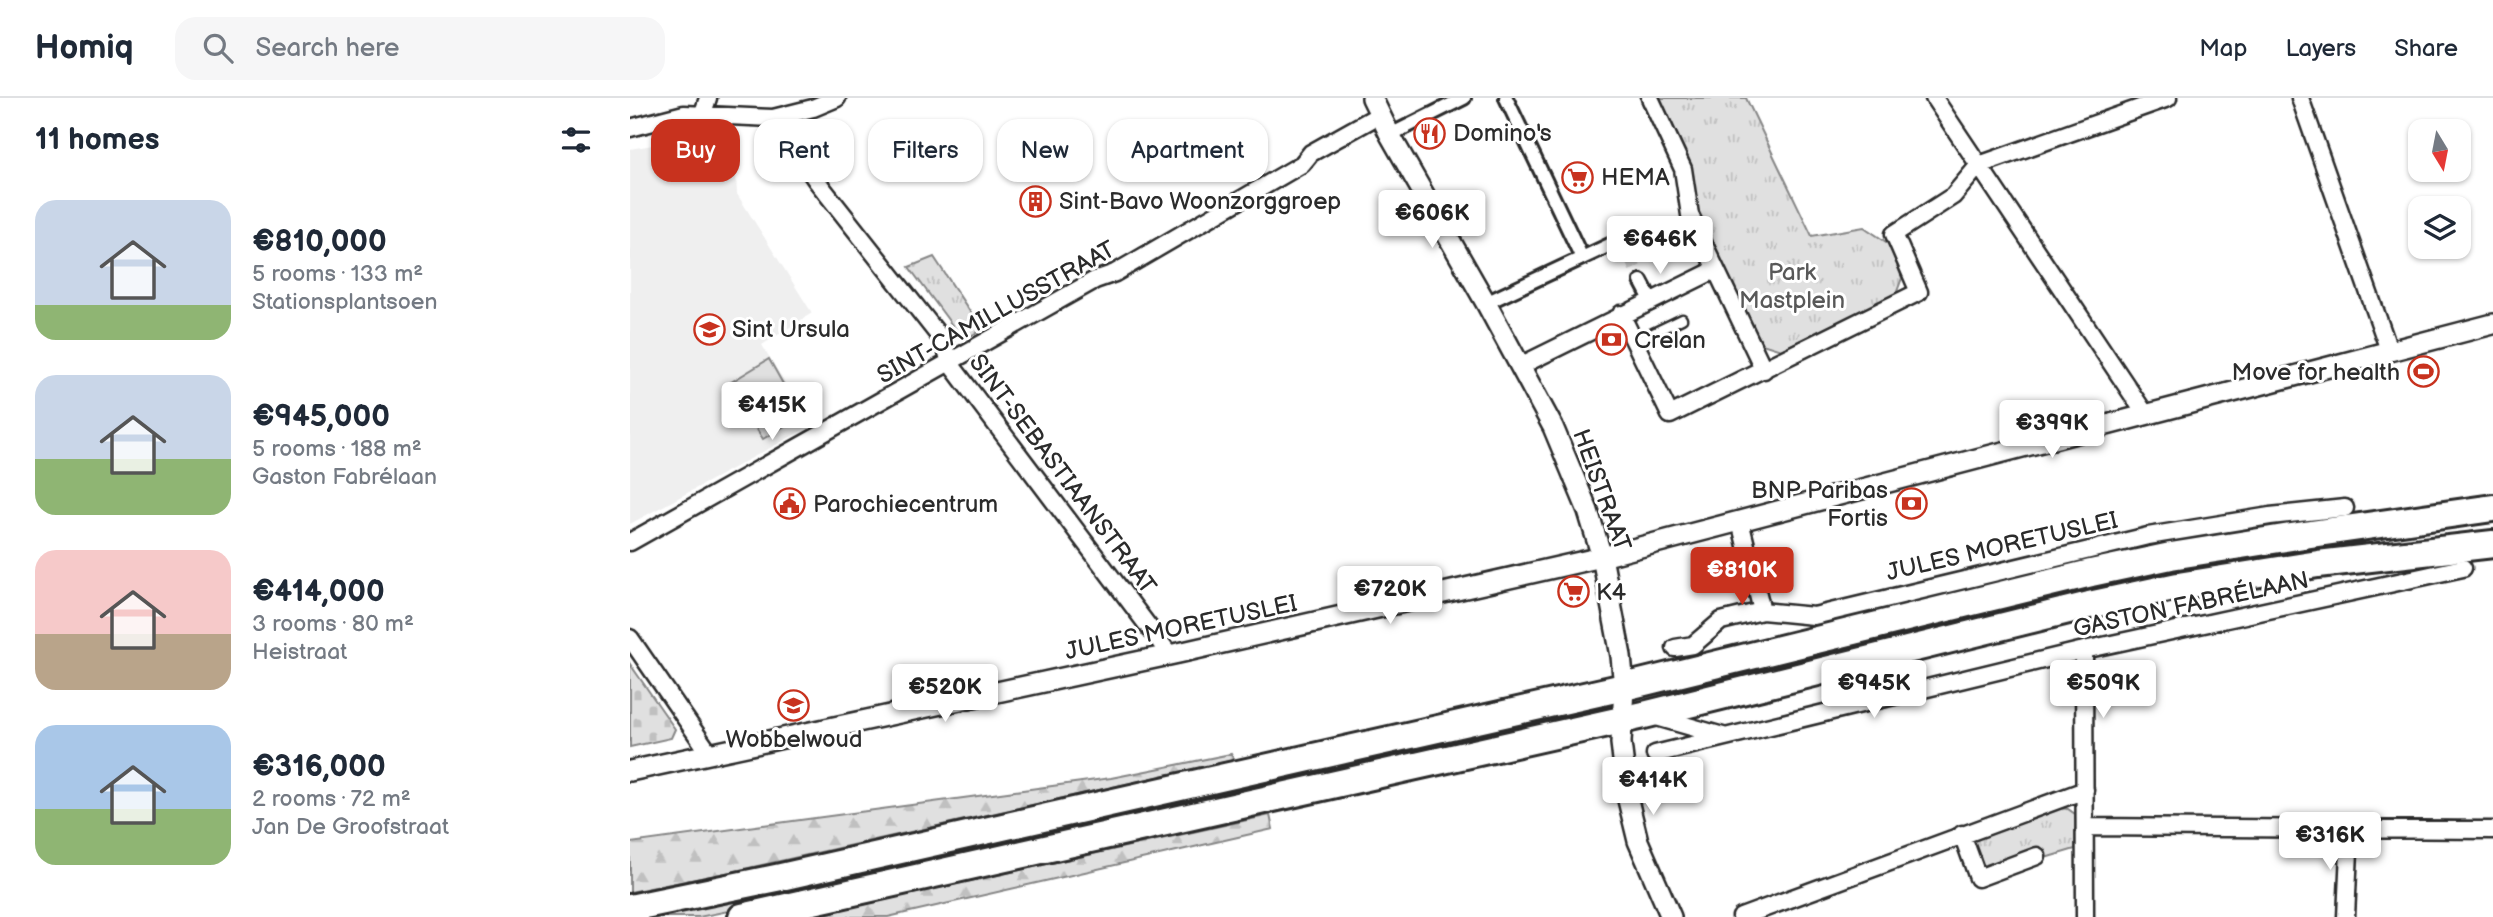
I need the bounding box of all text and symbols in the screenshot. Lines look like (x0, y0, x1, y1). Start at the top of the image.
search box (175, 17, 665, 80)
text: Homiq (35, 28, 133, 68)
icon: search (199, 29, 237, 67)
text: Search here (255, 33, 400, 64)
text: Map (2199, 34, 2247, 63)
text: Layers (2285, 34, 2356, 63)
text: Share (2394, 34, 2458, 63)
restaurant icon: Domino's (1413, 116, 1447, 150)
chip: Buy (651, 119, 740, 182)
chip: Rent (754, 119, 854, 182)
chip: Filters (868, 119, 983, 182)
chip: New (997, 119, 1093, 182)
chip: Apartment (1107, 119, 1268, 182)
place label: Domino's (1453, 119, 1552, 148)
north arrow (2408, 119, 2471, 182)
map controls (2408, 119, 2471, 259)
icon: filters (557, 121, 595, 159)
text: 11 homes (35, 122, 159, 158)
supermarket icon: HEMA (1561, 160, 1595, 194)
place label: HEMA (1601, 163, 1670, 192)
building icon: Sint-Bavo Woonzorggroep (1019, 184, 1053, 218)
place label: Sint-Bavo Woonzorggroep (1059, 187, 1341, 216)
pin: €606K (1383, 190, 1481, 250)
button: layers (2408, 196, 2471, 259)
text: €606K (1394, 199, 1470, 227)
pin: €646K (1611, 216, 1709, 276)
text: €810,000 (252, 224, 387, 260)
text: €646K (1623, 225, 1697, 253)
icon: home (91, 228, 175, 312)
street label: SINT-CAMILLUSSTRAAT (872, 235, 1121, 390)
park label: Park Mastplein (1739, 258, 1845, 315)
text: 5 rooms · 133 m² (252, 260, 423, 288)
text: Stationsplantsoen (252, 288, 437, 316)
school or university icon: Sint Ursula (692, 312, 726, 346)
place label: Sint Ursula (732, 315, 850, 344)
bank icon: Crelan (1594, 323, 1628, 357)
place label: Crelan (1634, 326, 1706, 355)
street label: SINT-SEBASTIAANSTRAAT (963, 349, 1163, 600)
sports icon: Move for health (2406, 355, 2440, 389)
place label: Move for health (2231, 358, 2400, 387)
pin: €415K (723, 382, 821, 442)
text: €415K (737, 391, 807, 419)
text: €945,000 (252, 399, 390, 435)
pin: €399K (2003, 400, 2101, 460)
icon: home (91, 403, 175, 487)
text: €399K (2015, 409, 2089, 437)
street label: HEISTRAAT (1566, 425, 1637, 556)
text: 5 rooms · 188 m² (252, 435, 422, 463)
text: Gaston Fabrélaan (252, 463, 437, 491)
place label: BNP Paribas Fortis (1751, 476, 1888, 533)
public building icon: Parochiecentrum (773, 487, 807, 521)
bank icon: BNP Paribas Fortis (1894, 487, 1928, 521)
place label: Parochiecentrum (813, 490, 998, 519)
street label: JULES MORETUSLEI (1884, 506, 2121, 587)
pin: €810K (1693, 547, 1791, 607)
text: €810K (1707, 556, 1777, 584)
street label: GASTON FABRÉLAAN (2071, 564, 2311, 644)
pin: €720K (1341, 566, 1439, 626)
text: €414,000 (252, 574, 385, 610)
text: €720K (1353, 575, 1427, 603)
supermarket icon: K4 (1556, 575, 1590, 609)
icon: home (91, 578, 175, 662)
place label: K4 (1596, 578, 1626, 607)
street label: JULES MORETUSLEI (1062, 589, 1300, 666)
text: 3 rooms · 80 m² (252, 610, 414, 638)
text: Heistraat (252, 638, 347, 666)
pin: €945K (1825, 660, 1923, 720)
pin: €509K (2054, 660, 2152, 720)
pin: €520K (896, 664, 994, 724)
text: €945K (1837, 669, 1911, 697)
text: €509K (2066, 669, 2140, 697)
text: €520K (908, 673, 982, 701)
school or university icon: Wobbelwoud (777, 688, 811, 722)
place label: Wobbelwoud (725, 725, 863, 754)
text: €316,000 (252, 749, 386, 785)
icon: home (91, 753, 175, 837)
pin: €414K (1604, 758, 1702, 817)
text: €414K (1618, 766, 1688, 794)
text: 2 rooms · 72 m² (252, 785, 411, 813)
pin: €316K (2281, 812, 2379, 872)
text: Jan De Groofstraat (252, 813, 449, 841)
text: €316K (2295, 821, 2365, 849)

